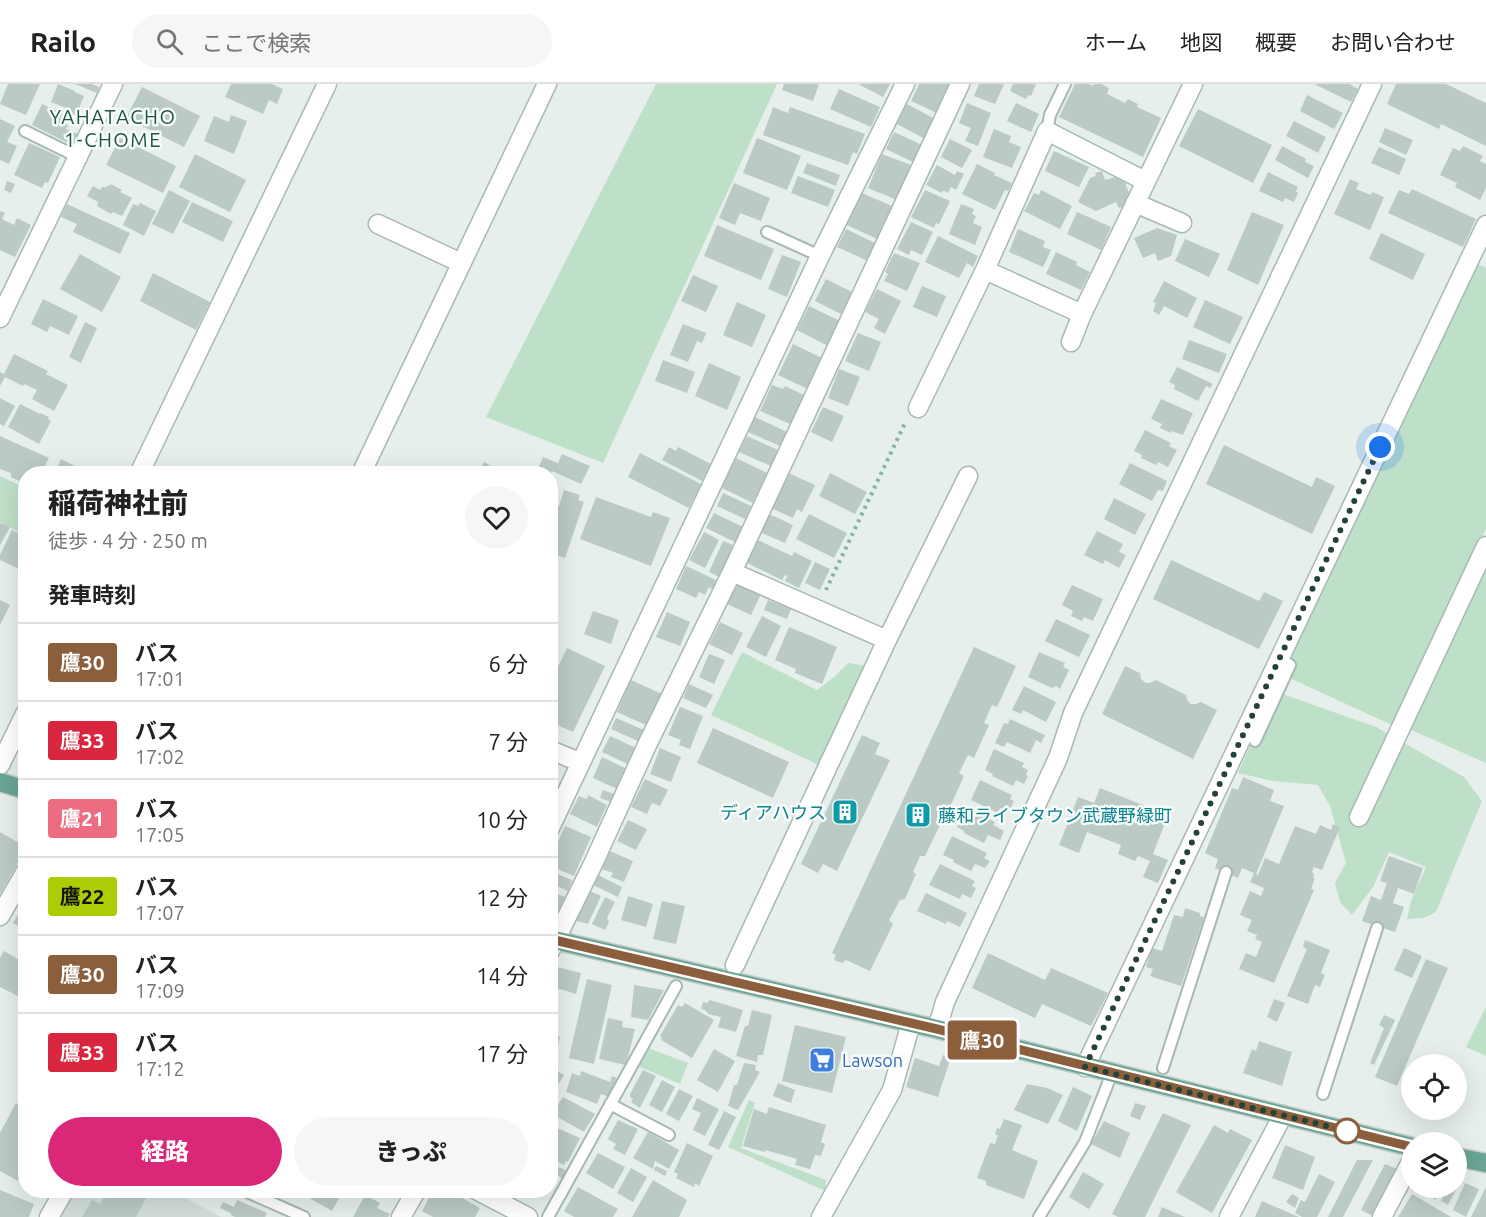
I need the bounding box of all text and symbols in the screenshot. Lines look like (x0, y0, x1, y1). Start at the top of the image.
search box (132, 14, 552, 68)
icon: search (153, 25, 186, 58)
text: Railo (30, 26, 96, 57)
text: ここで検索 (201, 30, 311, 55)
text: ホーム (1085, 30, 1147, 54)
text: 地図 (1180, 30, 1222, 54)
text: 概要 (1255, 30, 1297, 54)
text: お問い合わせ (1330, 30, 1456, 54)
district label: YAHATACHO 1-CHOME (49, 105, 177, 151)
your location (1365, 432, 1395, 462)
button: heart (465, 486, 528, 549)
text: 稲荷神社前 (48, 487, 188, 518)
text: 徒歩 · 4 分 · 250 m (48, 529, 208, 552)
text: 発車時刻 (48, 582, 136, 607)
text: バス (135, 640, 179, 665)
text: 鷹30 (60, 650, 105, 674)
text: 6 分 (489, 651, 528, 676)
text: 17:01 (135, 667, 185, 690)
text: バス (135, 718, 179, 743)
text: 鷹33 (60, 728, 105, 752)
text: 7 分 (489, 729, 528, 754)
text: 17:02 (135, 745, 185, 768)
text: バス (135, 796, 179, 821)
building icon: ディアハウス (830, 797, 860, 827)
building icon: 藤和ライブタウン武蔵野緑町 (903, 800, 933, 830)
place label: ディアハウス (720, 802, 826, 822)
place label: 藤和ライブタウン武蔵野緑町 (938, 805, 1172, 825)
text: 鷹21 (60, 806, 105, 830)
text: 10 分 (476, 807, 528, 832)
text: 17:05 (135, 823, 185, 846)
text: バス (135, 874, 179, 899)
text: 鷹22 (60, 884, 105, 908)
text: 12 分 (476, 885, 528, 910)
text: 17:07 (135, 901, 185, 924)
text: バス (135, 952, 179, 977)
text: 鷹30 (60, 962, 105, 986)
text: 14 分 (476, 963, 528, 988)
text: 17:09 (135, 979, 185, 1002)
line badge: 鷹30 (948, 1020, 1016, 1060)
text: 鷹30 (960, 1028, 1004, 1052)
text: バス (135, 1030, 179, 1055)
text: 鷹33 (60, 1040, 105, 1064)
text: 17 分 (476, 1041, 528, 1066)
supermarket icon: Lawson (807, 1045, 837, 1075)
place label: Lawson (842, 1050, 903, 1070)
map controls (1401, 1054, 1467, 1198)
button: locate (1401, 1054, 1467, 1120)
text: 17:12 (135, 1057, 185, 1080)
button: 経路 (48, 1117, 282, 1186)
button: きっぷ (294, 1117, 528, 1186)
unlabelled marker (1334, 1118, 1360, 1144)
button: layers (1401, 1132, 1467, 1198)

